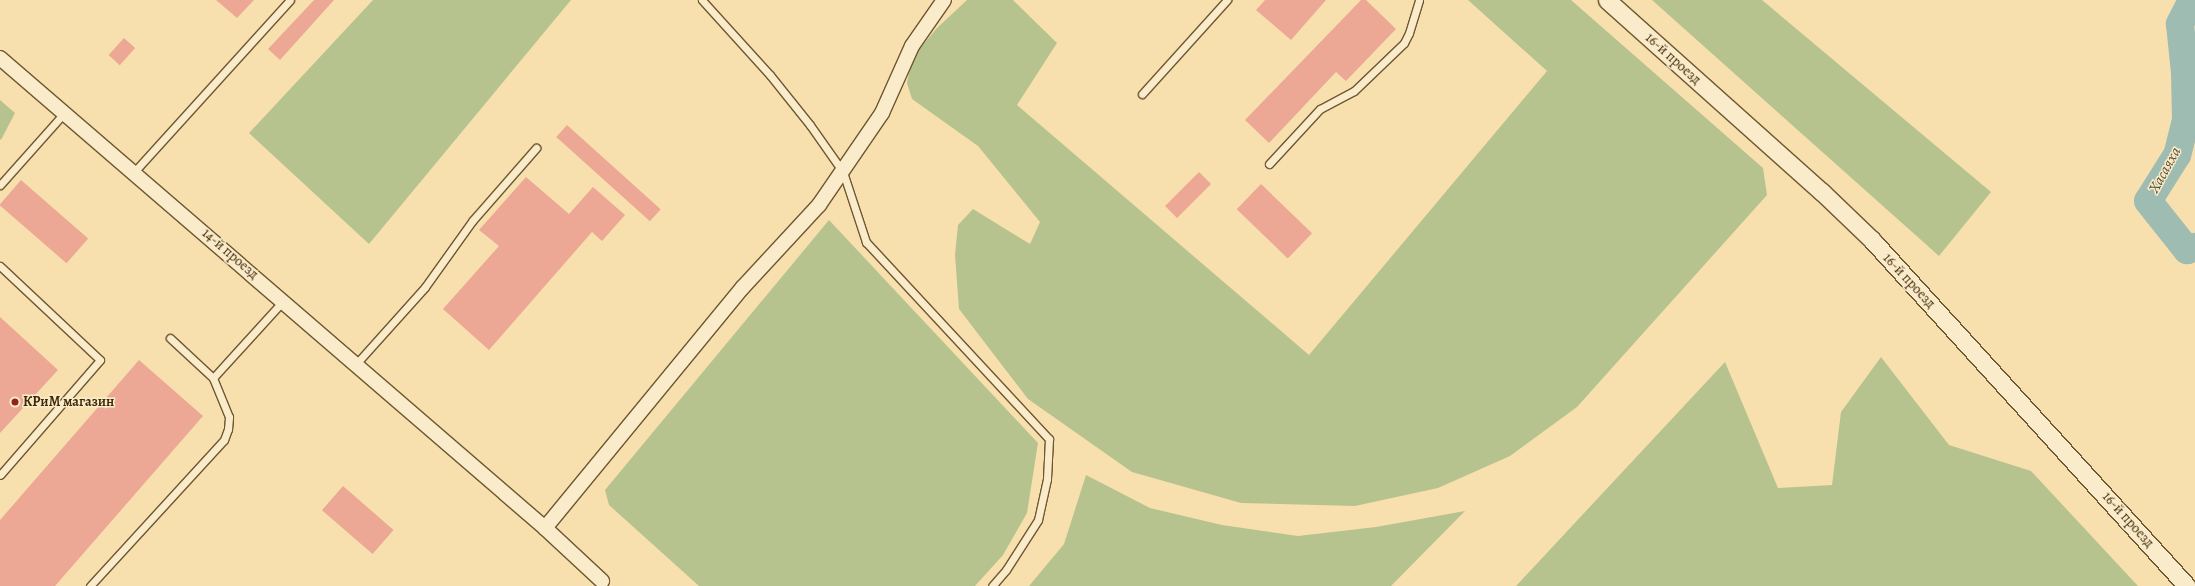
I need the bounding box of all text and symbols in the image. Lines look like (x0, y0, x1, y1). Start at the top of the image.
street label: 16-й проезд (1642, 30, 1704, 88)
water label: Хасаяха (2145, 144, 2185, 196)
street label: 14-й проезд (198, 225, 262, 283)
street label: 16-й проезд (1879, 250, 1939, 312)
place label: КРиМ магазин (23, 394, 114, 410)
marker: КРиМ магазин (10, 397, 20, 407)
street label: 16-й проезд (2099, 489, 2157, 551)

